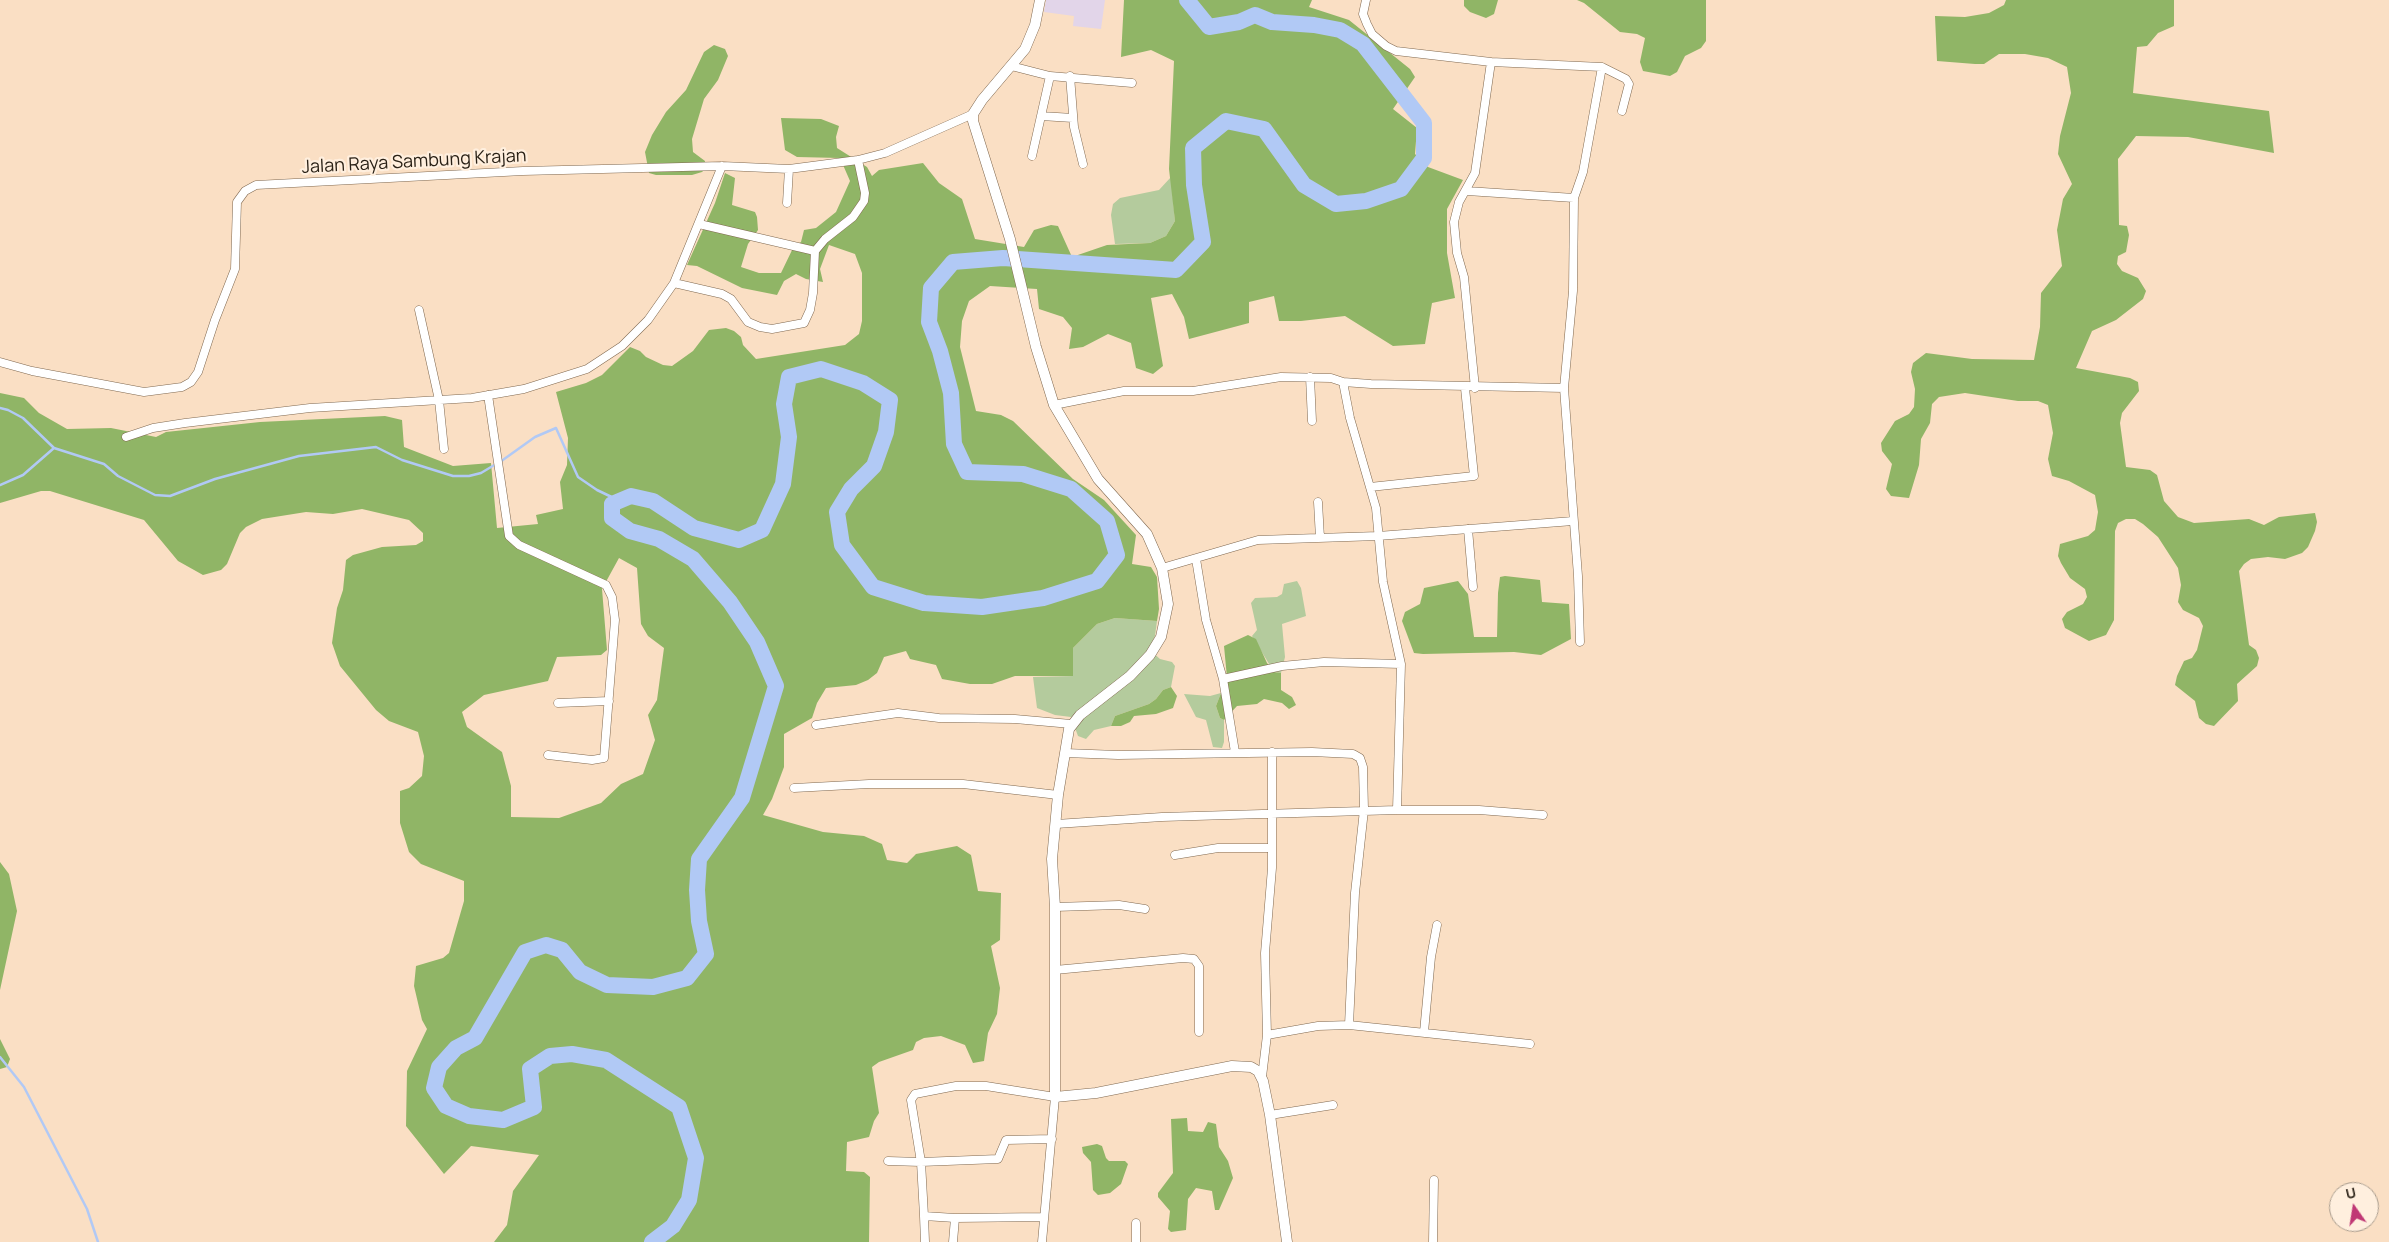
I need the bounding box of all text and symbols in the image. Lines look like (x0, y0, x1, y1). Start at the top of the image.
street label: Jalan Raya Sambung Krajan (301, 145, 527, 179)
north arrow (2329, 1182, 2379, 1232)
text: U (2344, 1182, 2358, 1203)

